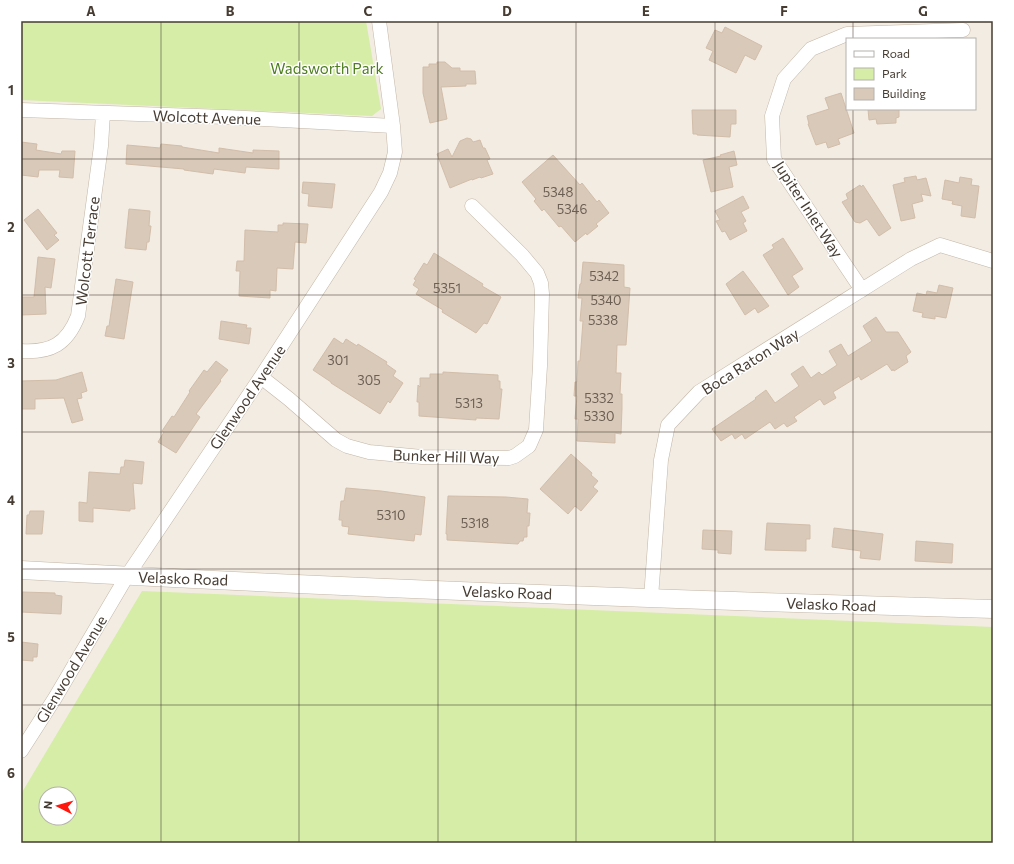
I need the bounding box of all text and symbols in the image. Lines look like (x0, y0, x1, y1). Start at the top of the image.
text: A (86, 3, 96, 19)
text: B (226, 3, 235, 19)
text: C (364, 3, 373, 19)
text: D (502, 3, 512, 19)
text: E (642, 3, 650, 19)
text: F (780, 3, 788, 19)
text: G (918, 3, 928, 19)
legend (846, 38, 976, 110)
text: Road (882, 46, 910, 60)
park label: Wadsworth Park (270, 59, 384, 77)
text: Park (882, 66, 908, 80)
text: 1 (8, 82, 14, 98)
text: Building (882, 86, 926, 100)
street label: Wolcott Avenue (152, 106, 262, 128)
street label: Jupiter Inlet Way (771, 157, 847, 261)
house number: 5348 (543, 184, 573, 200)
street label: Wolcott Terrace (71, 195, 103, 307)
house number: 5346 (557, 201, 587, 217)
text: 2 (7, 219, 15, 235)
house number: 5342 (589, 268, 619, 284)
house number: 5351 (433, 280, 461, 296)
house number: 5340 (590, 292, 622, 308)
house number: 5338 (588, 312, 618, 328)
street label: Boca Raton Way (698, 324, 802, 398)
street label: Glenwood Avenue (205, 341, 289, 453)
house number: 301 (327, 352, 349, 368)
text: 3 (7, 355, 15, 371)
house number: 305 (357, 372, 381, 388)
house number: 5332 (584, 390, 614, 406)
house number: 5313 (455, 395, 483, 411)
house number: 5330 (584, 408, 614, 424)
street label: Bunker Hill Way (392, 445, 500, 467)
text: 4 (7, 492, 15, 508)
house number: 5310 (377, 507, 405, 523)
house number: 5318 (461, 515, 489, 531)
street label: Velasko Road (138, 567, 228, 589)
street label: Velasko Road (462, 581, 552, 603)
street label: Velasko Road (786, 593, 876, 615)
street label: Glenwood Avenue (32, 612, 110, 726)
text: 5 (7, 629, 15, 645)
text: 6 (7, 765, 15, 781)
north arrow (38, 786, 78, 826)
text: N (41, 800, 54, 810)

